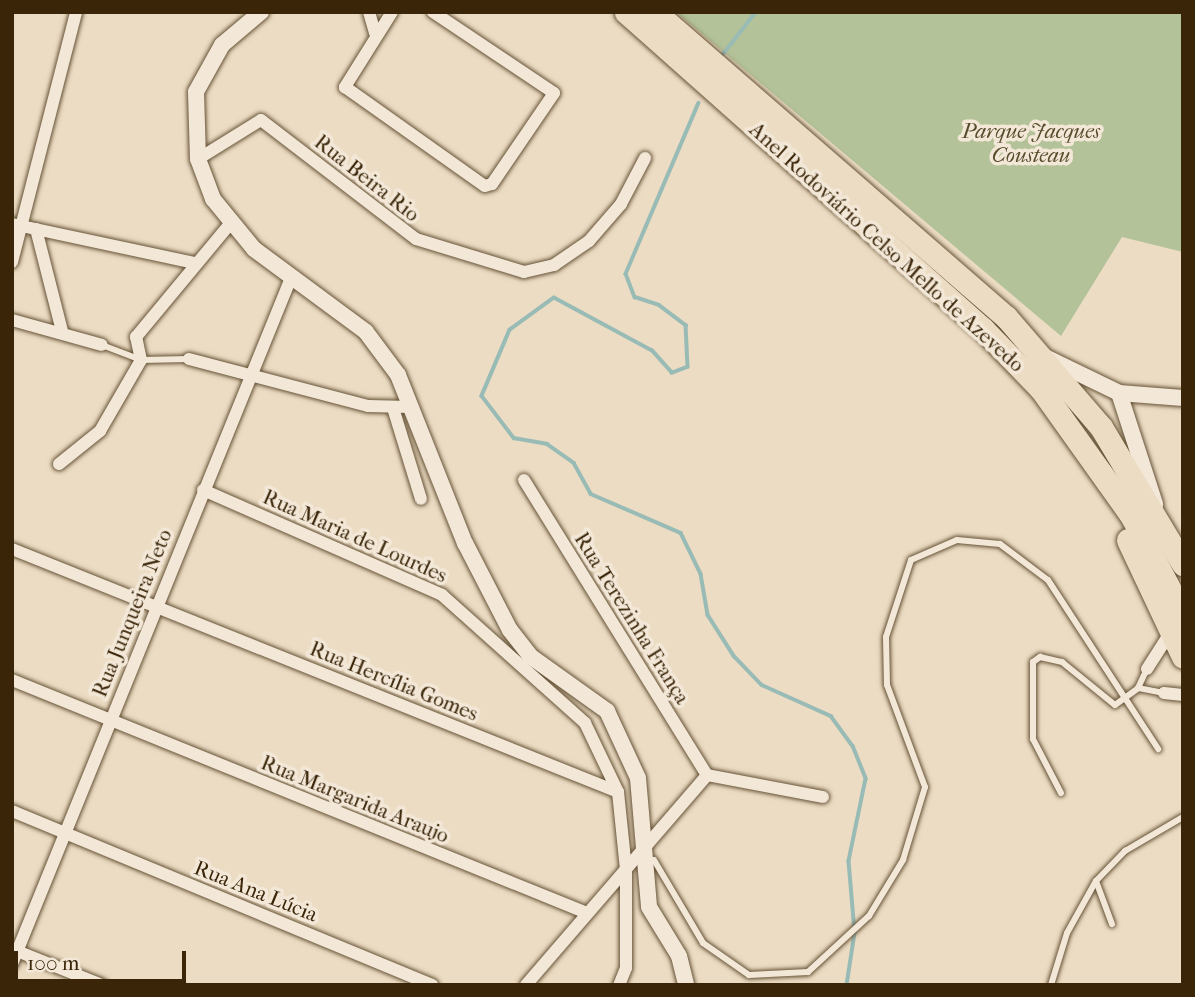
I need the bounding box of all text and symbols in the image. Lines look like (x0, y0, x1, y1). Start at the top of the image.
street label: Anel Rodoviário Celso Mello de Azevedo (744, 117, 1030, 377)
park label: Parque Jacques Cousteau (962, 118, 1100, 168)
street label: Rua Beira Rio (309, 129, 425, 227)
street label: Rua Maria de Lourdes (259, 484, 451, 588)
street label: Rua Junqueira Neto (87, 525, 177, 701)
street label: Rua Terezinha França (569, 528, 695, 708)
street label: Rua Hercília Gomes (306, 636, 482, 726)
street label: Rua Margarida Araujo (257, 750, 453, 848)
street label: Rua Ana Lúcia (191, 855, 321, 927)
scale bar (18, 937, 189, 981)
text: 100 m (27, 951, 80, 975)

